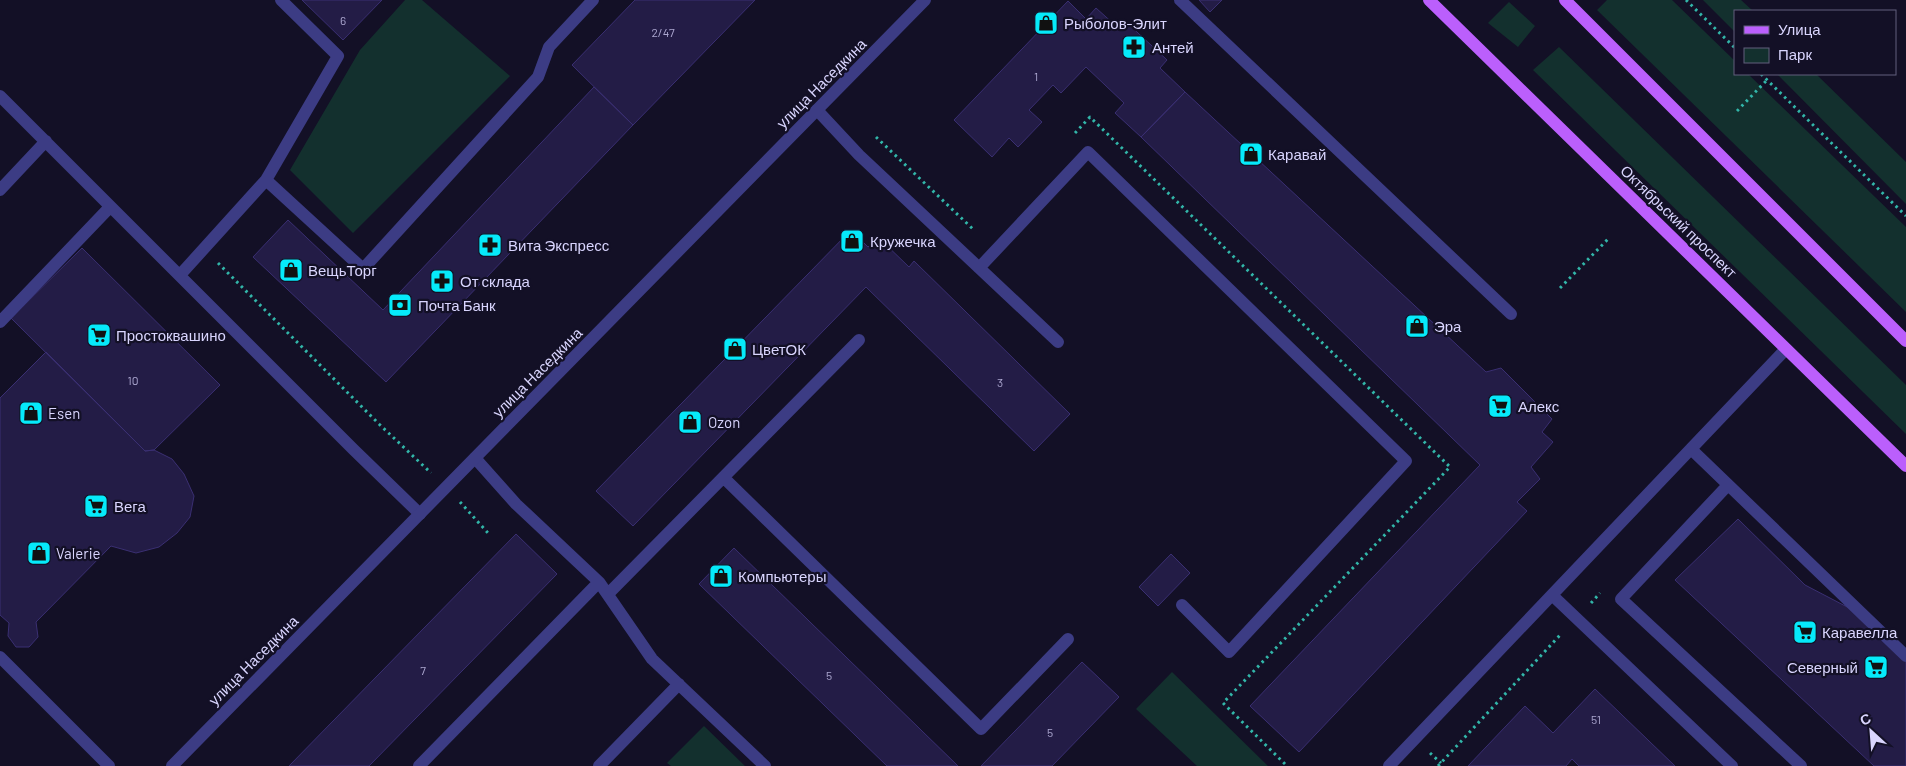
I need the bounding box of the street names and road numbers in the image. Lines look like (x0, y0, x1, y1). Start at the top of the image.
street label: улица Наседкина (772, 34, 870, 132)
street label: Октябрьский проспект (1617, 161, 1741, 281)
street label: улица Наседкина (488, 323, 586, 421)
street label: улица Наседкина (204, 611, 302, 709)

